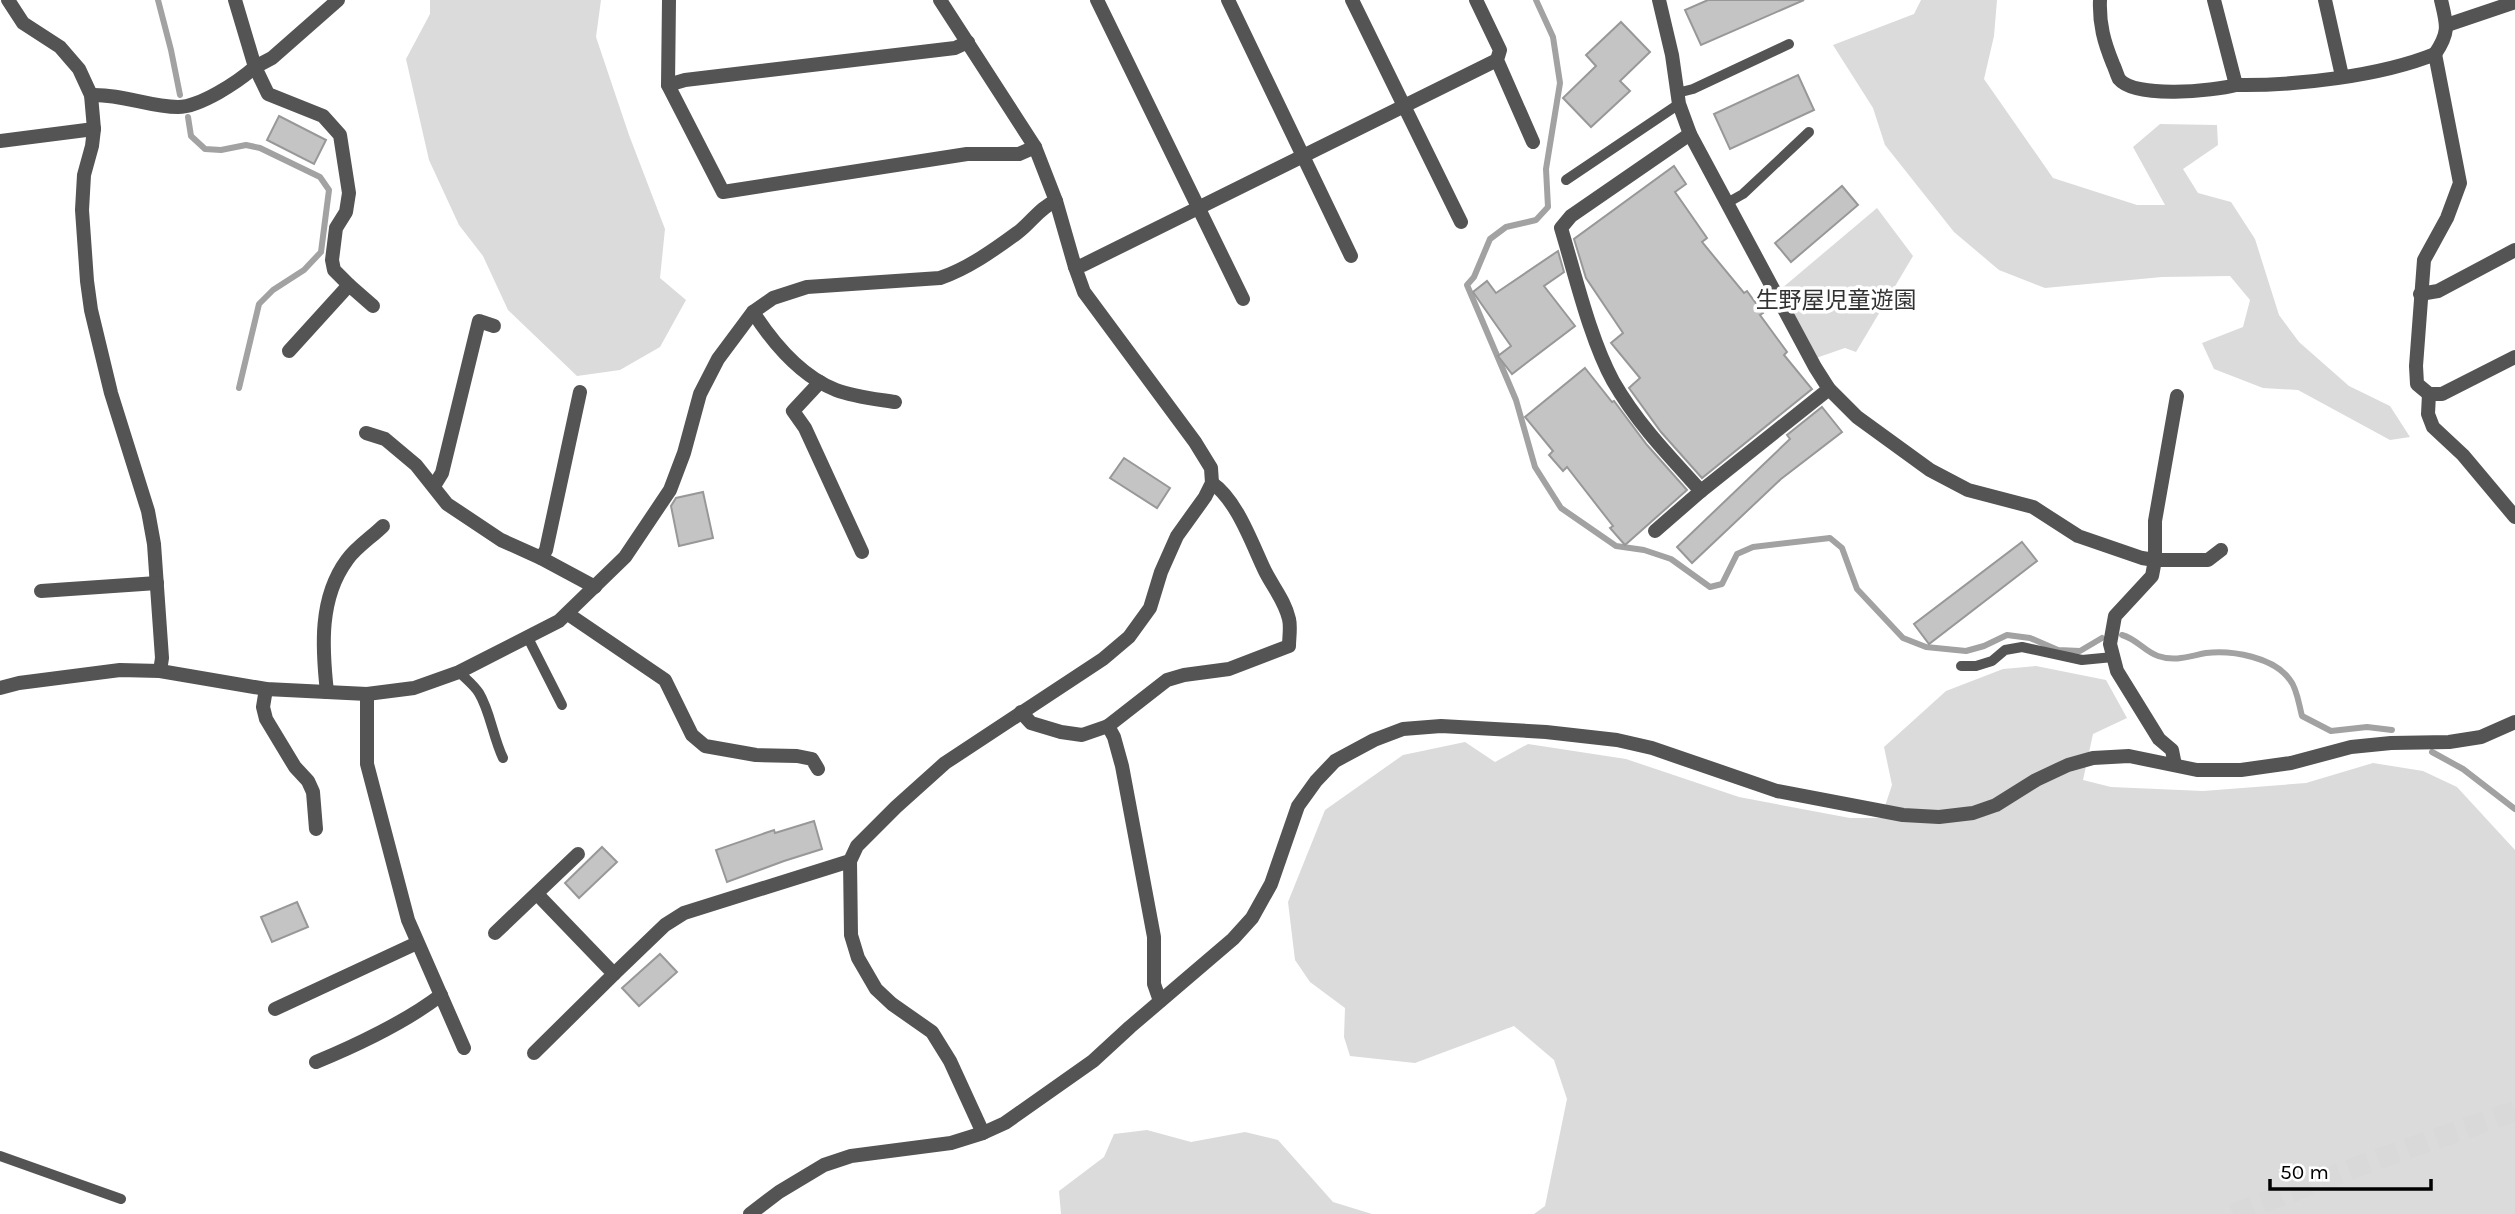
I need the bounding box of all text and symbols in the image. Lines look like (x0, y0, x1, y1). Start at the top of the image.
park label: 生野屋児童遊園 (1756, 287, 1917, 314)
scale bar (2270, 1148, 2431, 1192)
text: 50 m (2280, 1160, 2329, 1184)

